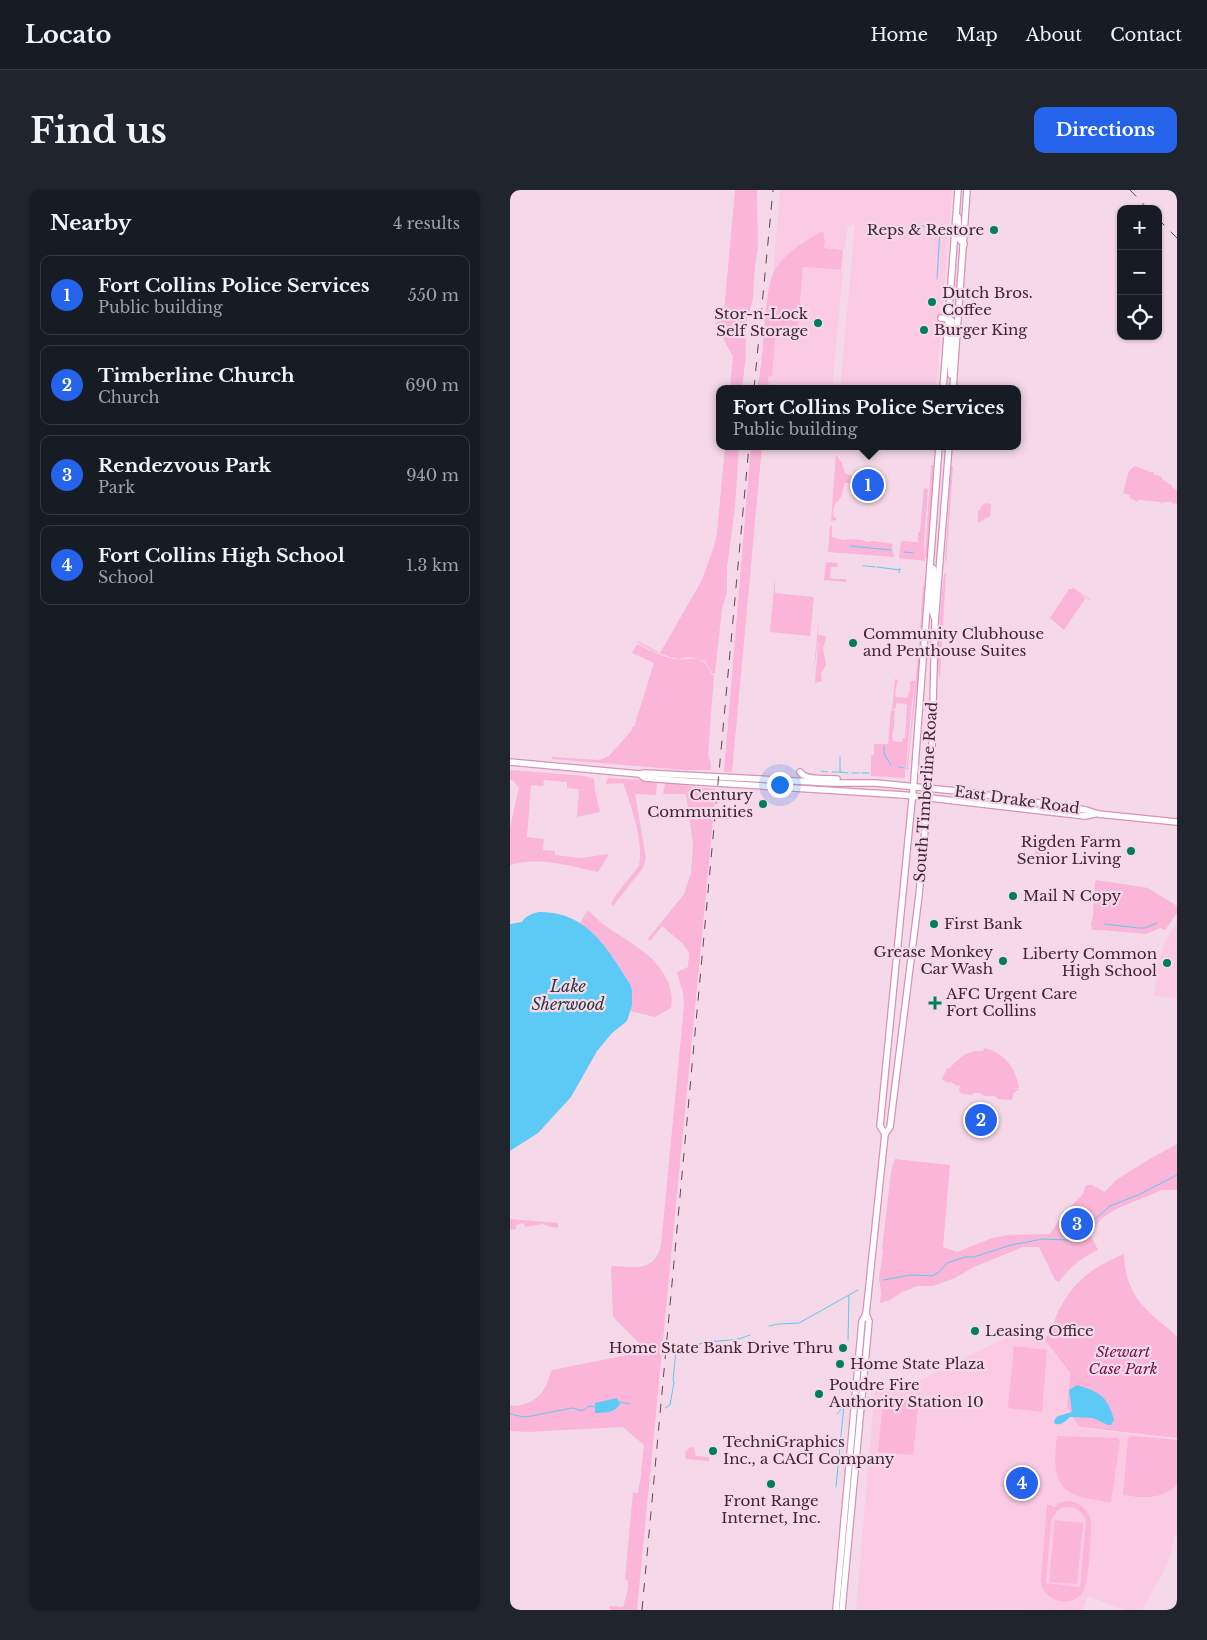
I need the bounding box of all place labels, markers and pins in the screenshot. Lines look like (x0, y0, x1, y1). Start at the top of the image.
place label: Reps & Restore (867, 220, 984, 239)
marker: Reps & Restore (988, 224, 1000, 236)
place label: Dutch Bros. Coffee (942, 283, 1033, 319)
marker: Dutch Bros. Coffee (926, 296, 938, 308)
place label: Stor-n-Lock Self Storage (714, 304, 809, 340)
marker: Stor-n-Lock Self Storage (812, 317, 824, 329)
place label: Burger King (934, 320, 1028, 339)
marker: Burger King (918, 324, 930, 336)
pin: 1 (852, 466, 884, 504)
place label: Community Clubhouse and Penthouse Suites (863, 624, 1044, 660)
marker: Community Clubhouse and Penthouse Suites (847, 637, 859, 649)
place label: Century Communities (647, 785, 753, 821)
marker: Century Communities (757, 798, 769, 810)
place label: Rigden Farm Senior Living (1017, 832, 1122, 868)
marker: Rigden Farm Senior Living (1125, 845, 1137, 857)
place label: Mail N Copy (1023, 886, 1122, 905)
marker: Mail N Copy (1007, 890, 1019, 902)
place label: First Bank (944, 914, 1023, 933)
marker: First Bank (928, 918, 940, 930)
place label: Grease Monkey Car Wash (874, 942, 993, 978)
place label: Liberty Common High School (1022, 944, 1157, 980)
marker: Grease Monkey Car Wash (997, 955, 1009, 967)
marker: Liberty Common High School (1161, 957, 1173, 969)
place label: AFC Urgent Care Fort Collins (945, 984, 1077, 1020)
marker: AFC Urgent Care Fort Collins (928, 996, 942, 1010)
pin: 2 (965, 1101, 997, 1139)
pin: 3 (1061, 1205, 1093, 1243)
place label: Leasing Office (985, 1321, 1094, 1340)
marker: Leasing Office (969, 1325, 981, 1337)
place label: Home State Bank Drive Thru (609, 1338, 833, 1357)
marker: Home State Bank Drive Thru (837, 1342, 849, 1354)
place label: Home State Plaza (850, 1354, 985, 1373)
marker: Home State Plaza (834, 1358, 846, 1370)
place label: Poudre Fire Authority Station 10 (828, 1375, 984, 1411)
marker: Poudre Fire Authority Station 10 (813, 1388, 825, 1400)
place label: TechniGraphics Inc., a CACI Company (723, 1432, 895, 1468)
marker: TechniGraphics Inc., a CACI Company (707, 1445, 719, 1457)
pin: 4 (1006, 1464, 1038, 1502)
marker: Front Range Internet, Inc. (765, 1478, 777, 1490)
place label: Front Range Internet, Inc. (721, 1491, 821, 1527)

